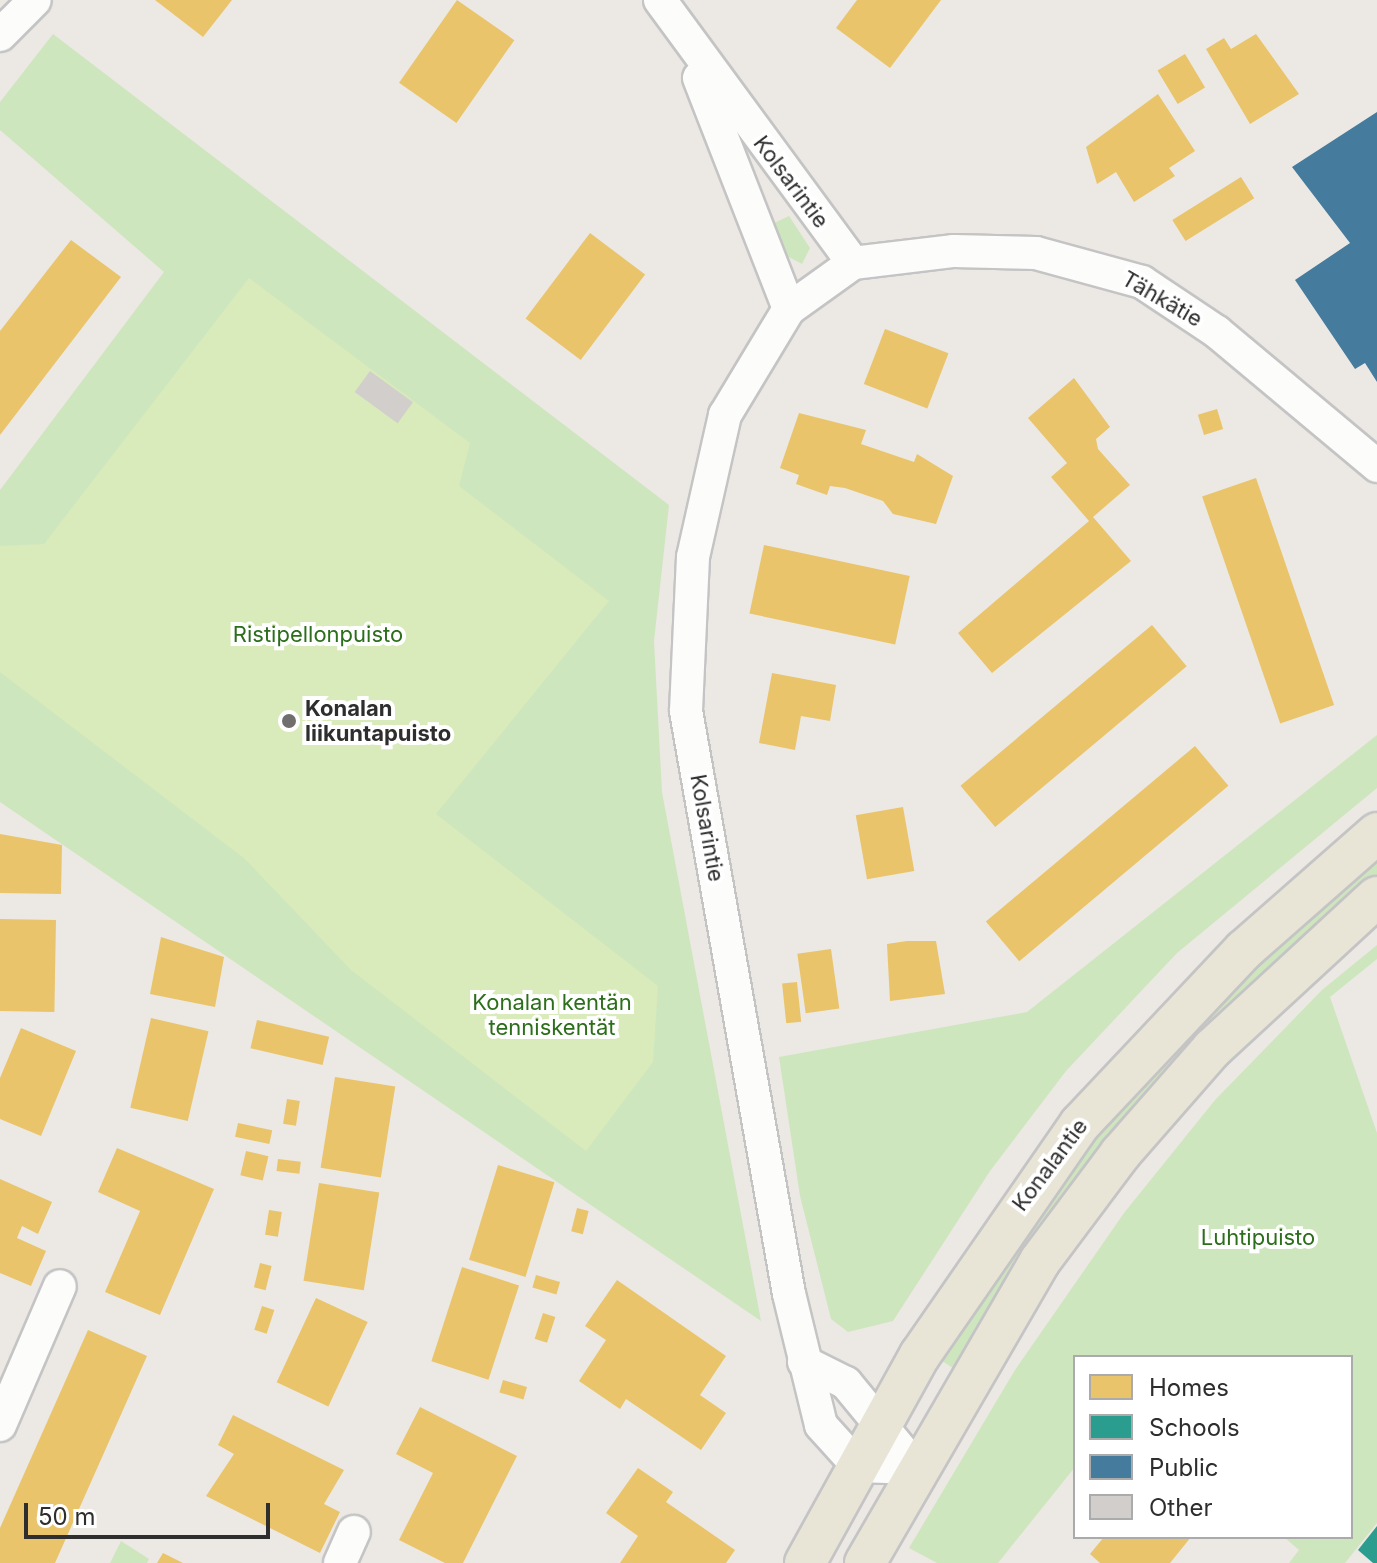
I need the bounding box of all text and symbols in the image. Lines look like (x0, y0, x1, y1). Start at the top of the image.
street label: Kolsarintie (748, 131, 834, 233)
street label: Tähkätie (1117, 265, 1207, 333)
park label: Ristipellonpuisto (233, 622, 403, 648)
place label: Konalan liikuntapuisto (305, 695, 451, 746)
marker: Konalan liikuntapuisto (280, 712, 298, 730)
street label: Kolsarintie (685, 772, 729, 884)
park label: Konalan kentän tenniskentät (472, 989, 632, 1040)
street label: Konalantie (1007, 1114, 1093, 1216)
park label: Luhtipuisto (1201, 1225, 1315, 1251)
legend (1073, 1355, 1353, 1539)
text: Homes (1149, 1373, 1229, 1402)
text: Schools (1149, 1413, 1240, 1442)
text: Public (1149, 1453, 1219, 1482)
scale bar (28, 1487, 274, 1537)
text: Other (1149, 1493, 1212, 1522)
text: 50 m (38, 1502, 96, 1531)

